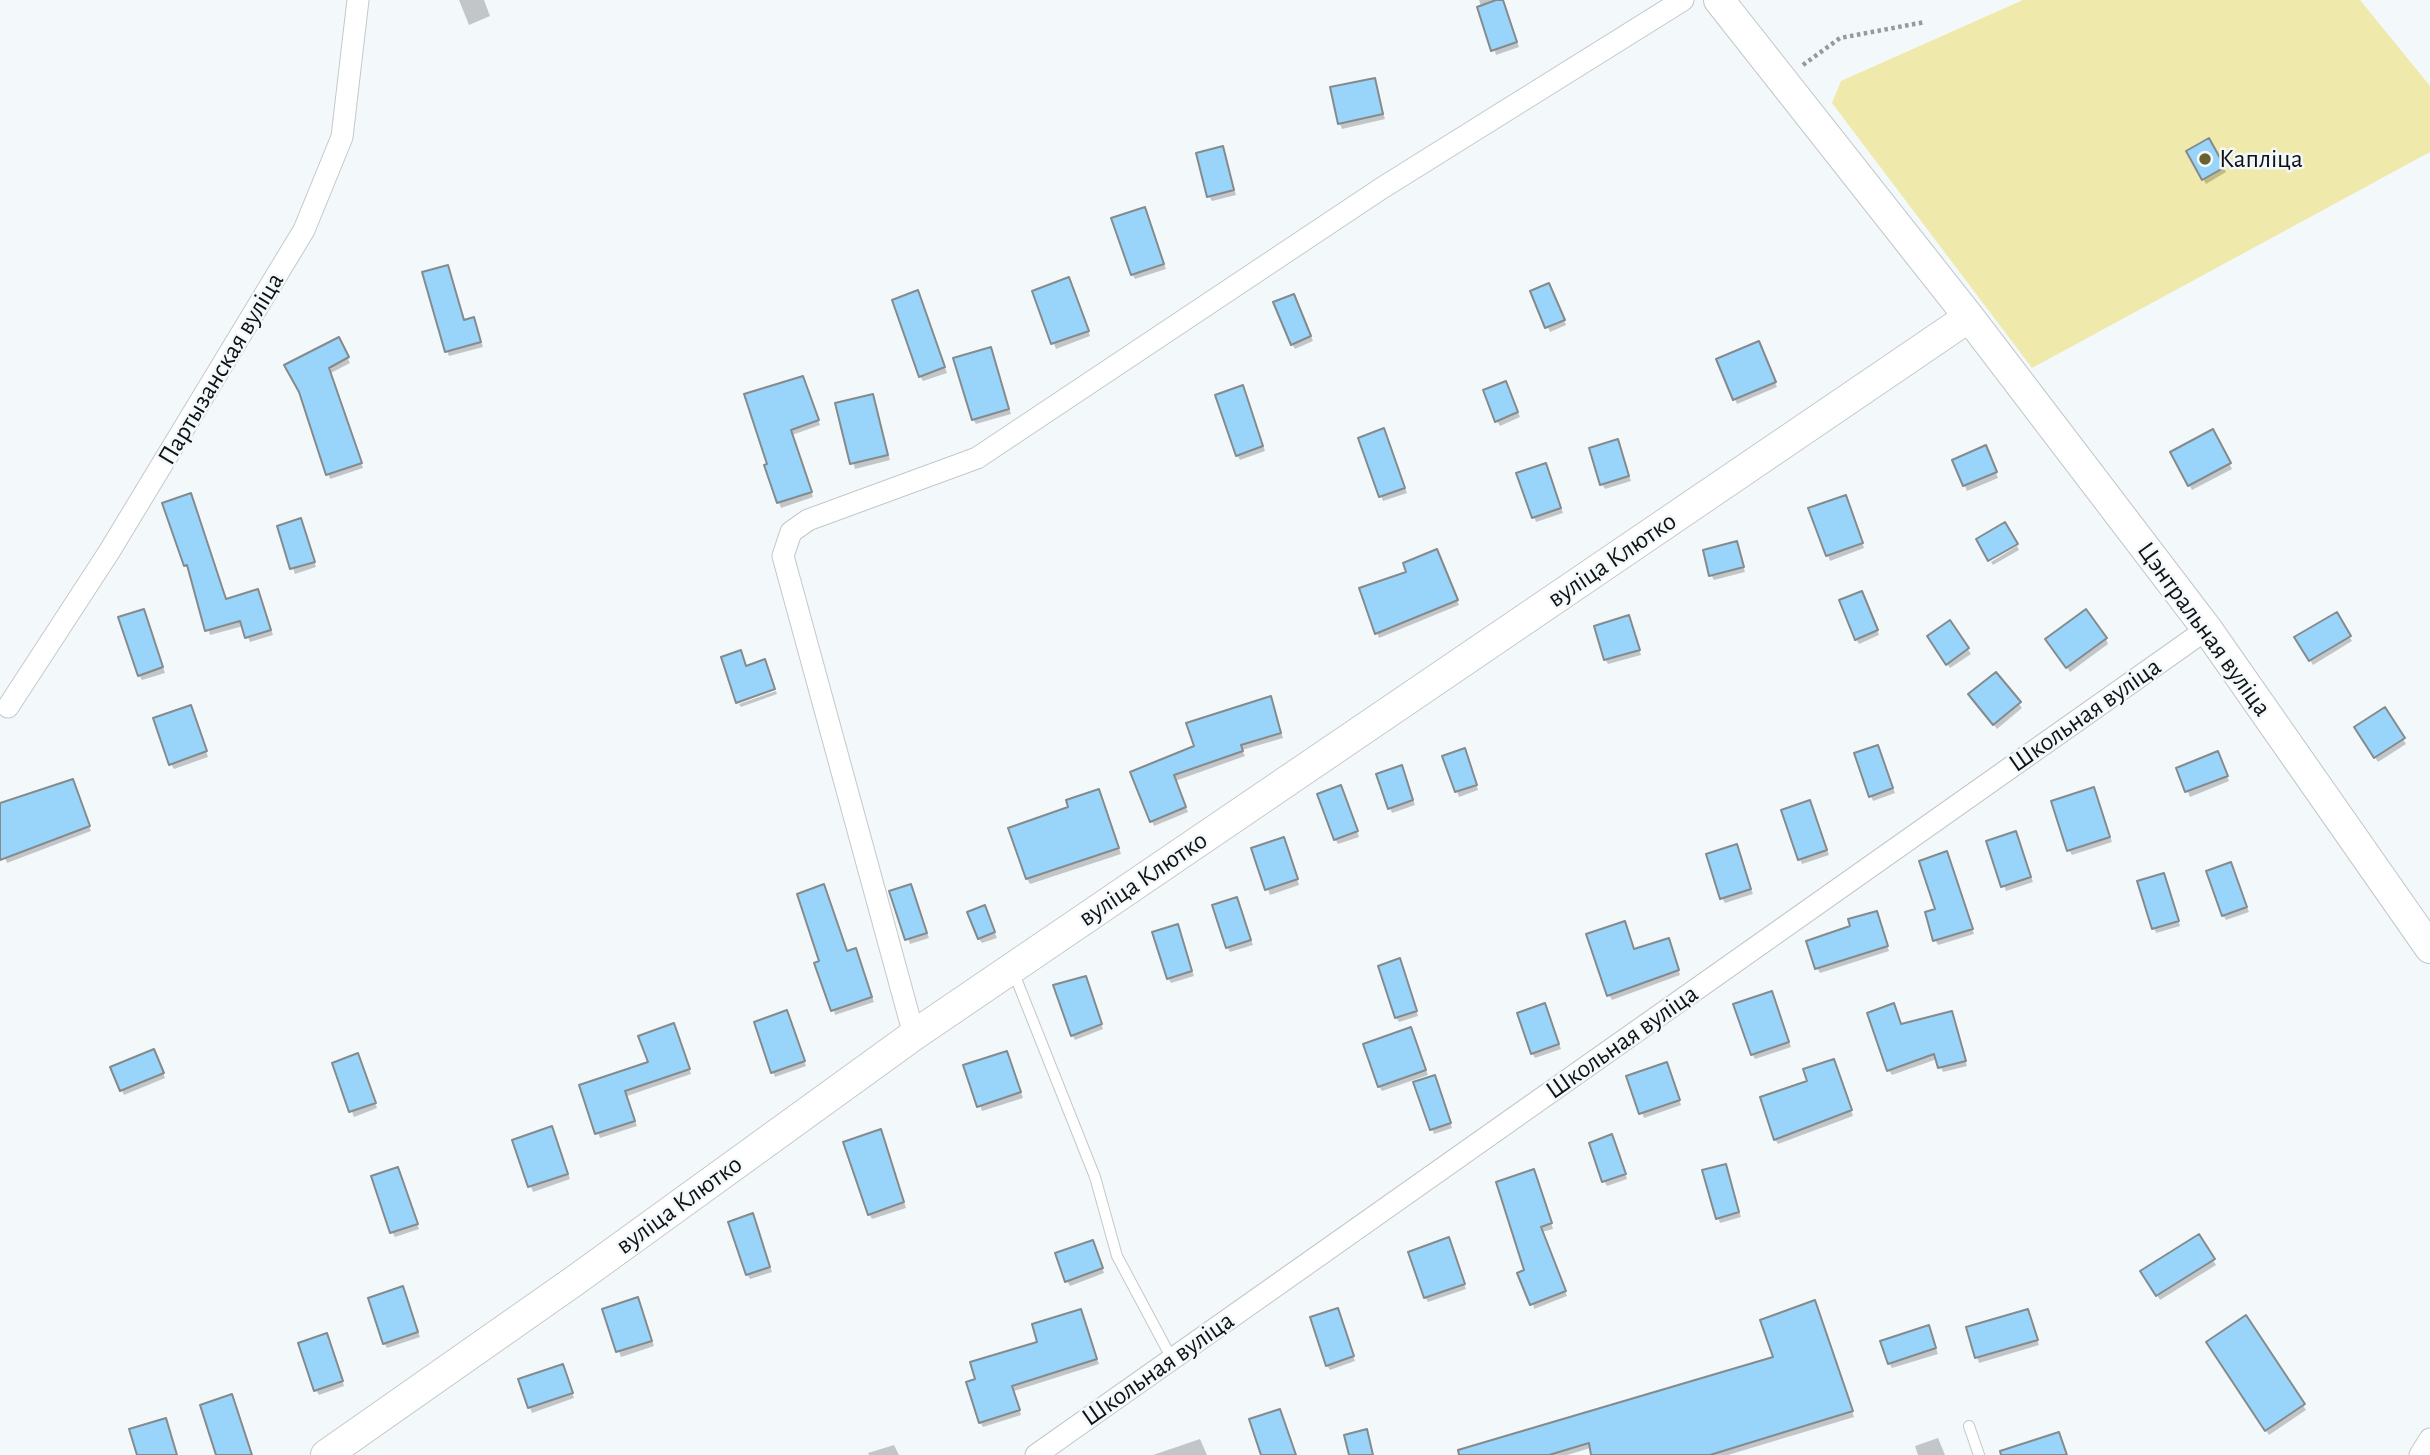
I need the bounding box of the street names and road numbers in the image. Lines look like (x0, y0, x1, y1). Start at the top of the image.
street label: Партызанская вуліца (151, 267, 291, 471)
street label: вуліца Клютко (1542, 506, 1682, 614)
street label: Цэнтральная вуліца (2130, 536, 2278, 722)
street label: Школьная вуліца (2003, 651, 2167, 779)
street label: вуліца Клютко (1073, 825, 1213, 933)
street label: Школьная вуліца (1540, 978, 1704, 1106)
street label: вуліца Клютко (610, 1149, 748, 1261)
street label: Школьная вуліца (1076, 1305, 1240, 1433)

